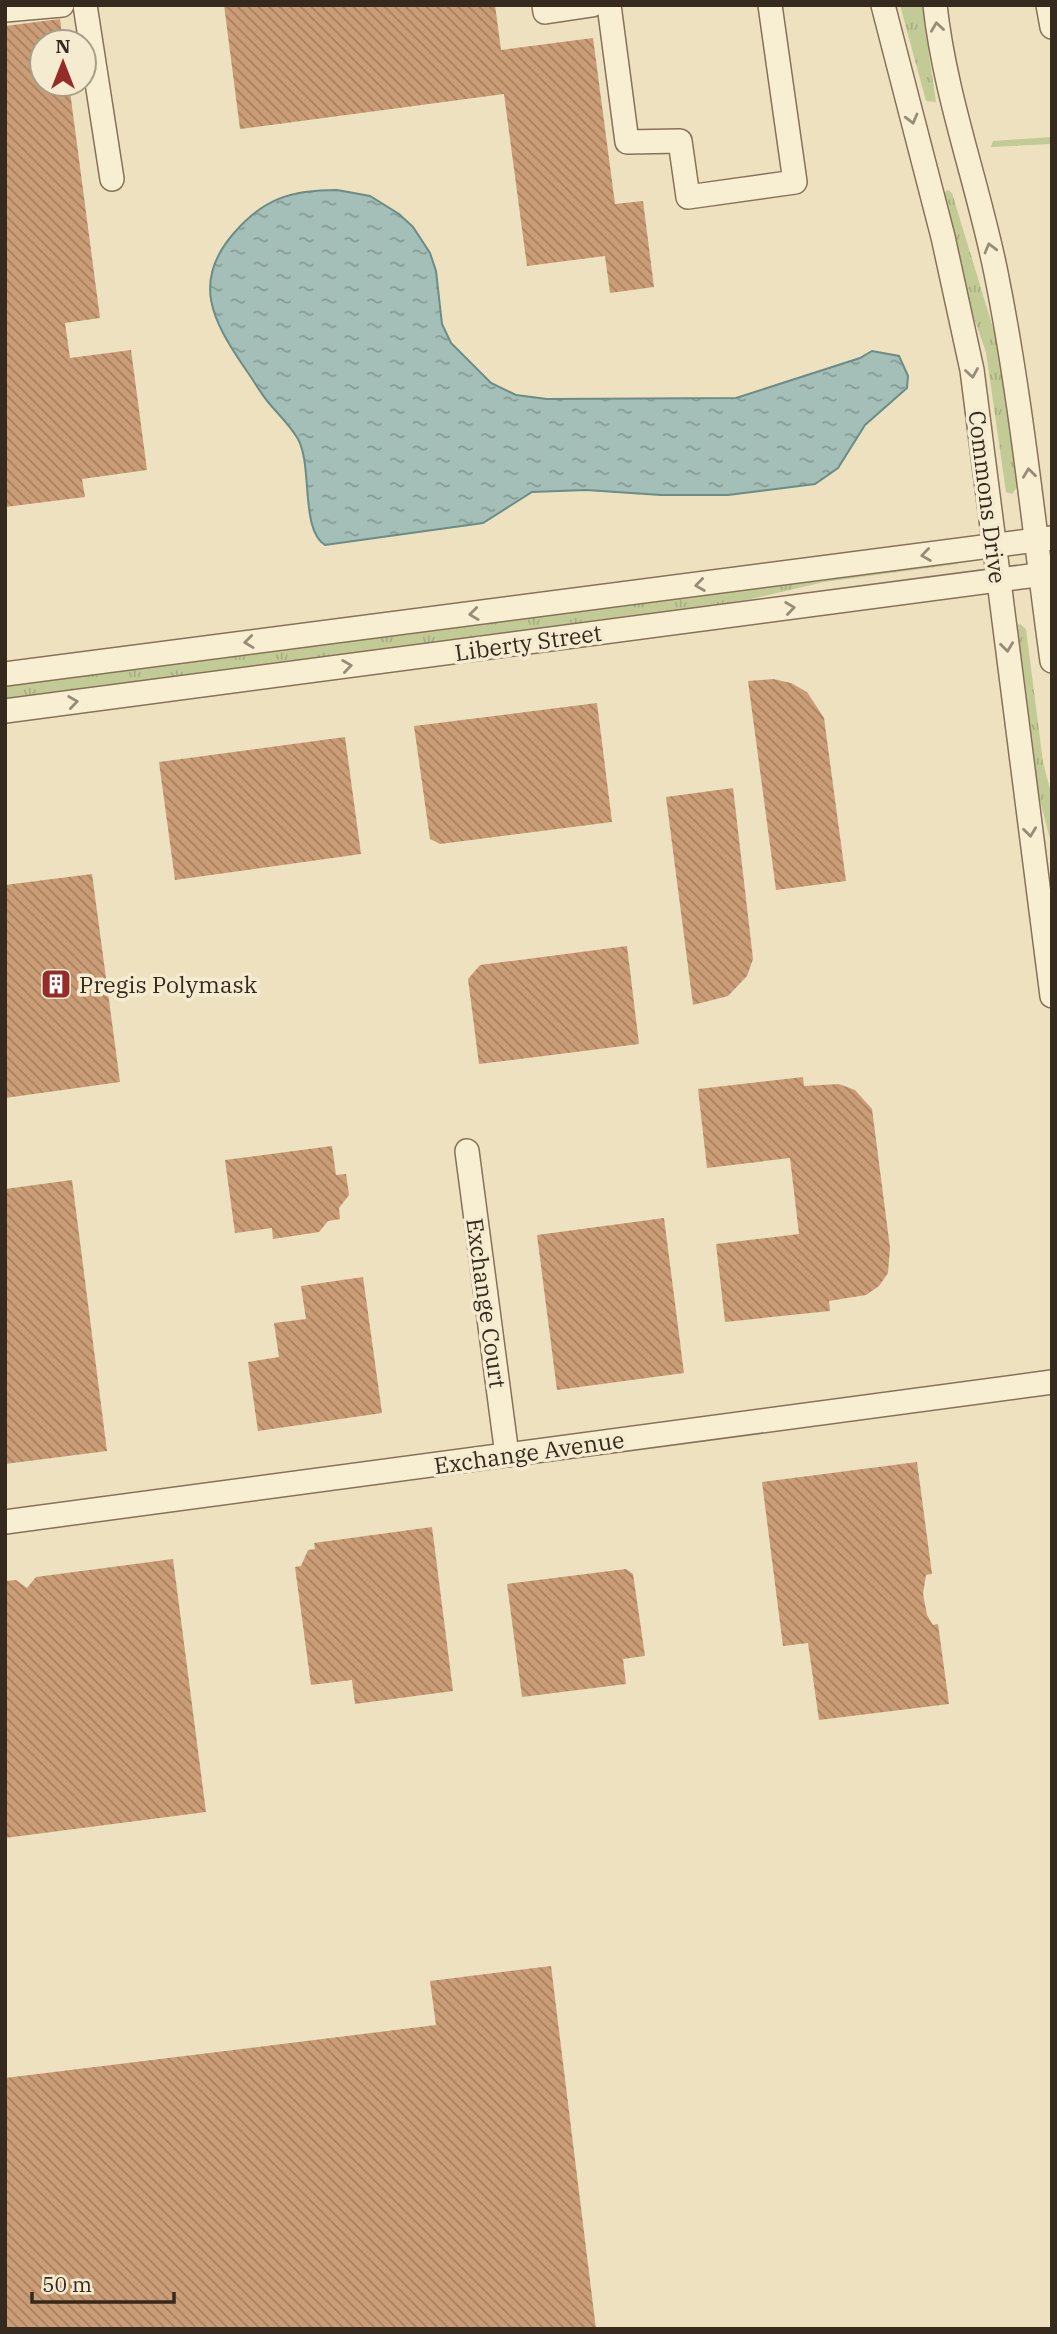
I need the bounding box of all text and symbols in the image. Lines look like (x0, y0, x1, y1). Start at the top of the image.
one-way arrow (930, 21, 945, 33)
north arrow (28, 28, 98, 98)
text: N (55, 34, 71, 58)
one-way arrow (904, 113, 918, 125)
one-way arrow (984, 243, 998, 255)
one-way arrow (964, 367, 979, 379)
street label: Commons Drive (963, 409, 1013, 585)
one-way arrow (1021, 467, 1036, 478)
one-way arrow (920, 548, 931, 563)
one-way arrow (694, 578, 706, 593)
one-way arrow (784, 600, 796, 615)
one-way arrow (469, 607, 480, 622)
street label: Liberty Street (453, 617, 603, 667)
one-way arrow (243, 635, 255, 650)
one-way arrow (999, 641, 1014, 653)
one-way arrow (341, 658, 353, 673)
one-way arrow (67, 695, 79, 710)
one-way arrow (1023, 826, 1038, 838)
building icon: Pregis Polymask (39, 967, 73, 1001)
place label: Pregis Polymask (79, 969, 258, 999)
street label: Exchange Court (460, 1216, 514, 1390)
street label: Exchange Avenue (432, 1424, 626, 1480)
scale bar (32, 2260, 173, 2304)
text: 50 m (42, 2270, 92, 2298)

